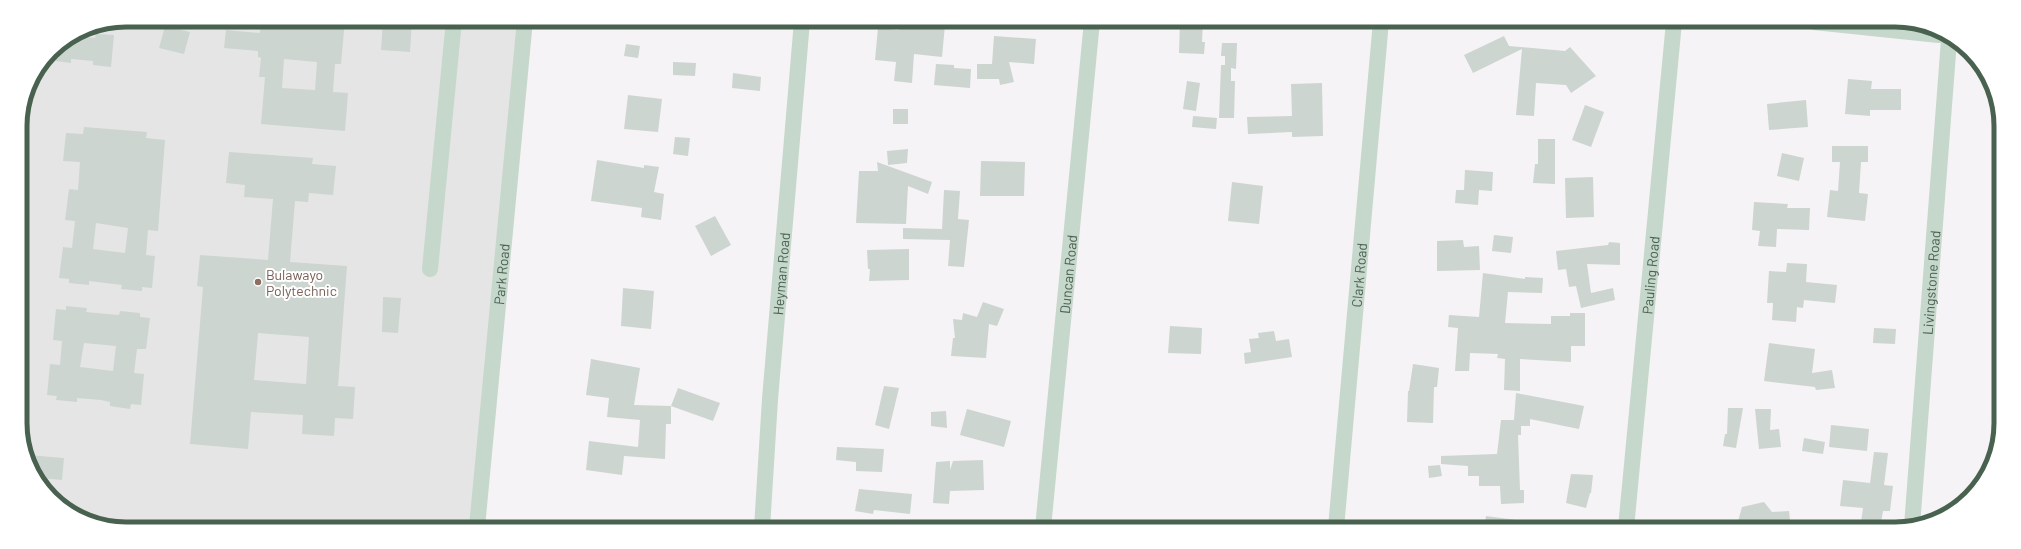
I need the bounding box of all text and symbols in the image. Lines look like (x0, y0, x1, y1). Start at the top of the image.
street label: Livingstone Road (1918, 230, 1943, 336)
street label: Heyman Road (769, 232, 793, 316)
street label: Duncan Road (1055, 234, 1080, 314)
street label: Pauling Road (1638, 235, 1662, 315)
street label: Clark Road (1347, 242, 1370, 308)
street label: Park Road (490, 243, 512, 305)
place label: Bulawayo Polytechnic (266, 266, 337, 299)
marker: Bulawayo Polytechnic (253, 277, 263, 287)

